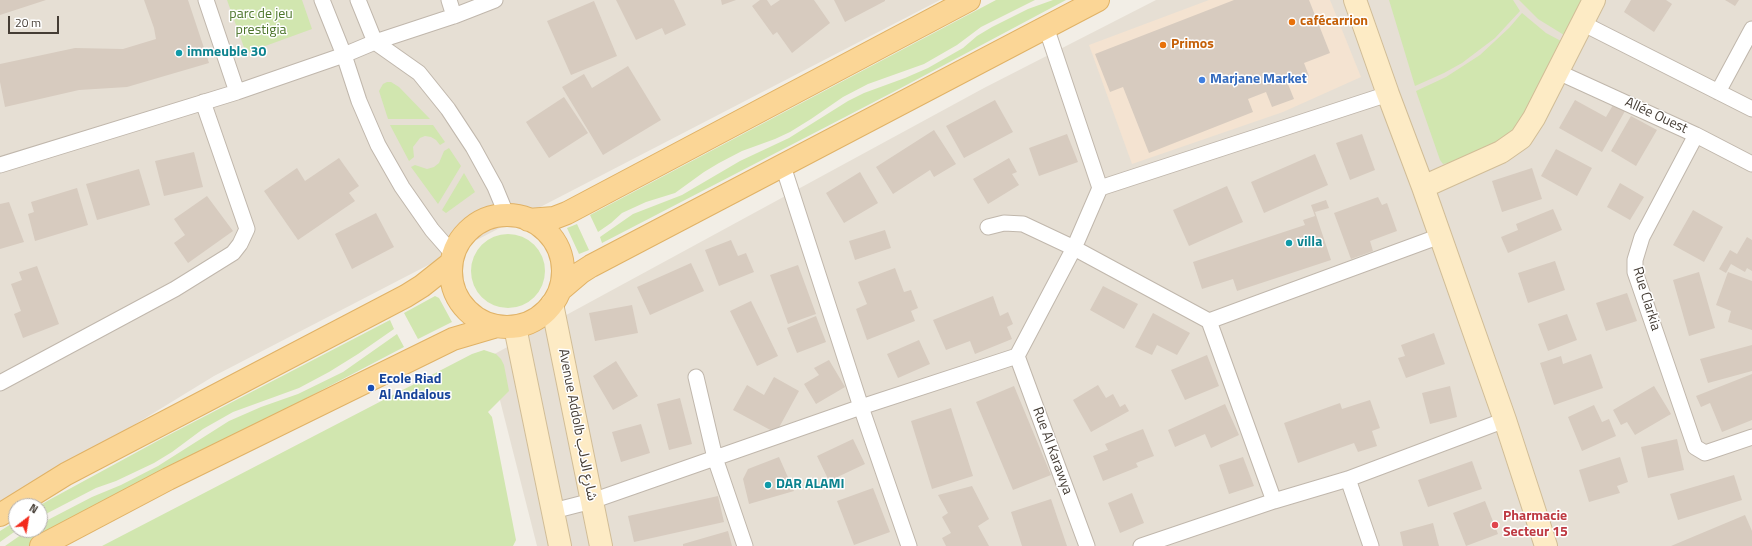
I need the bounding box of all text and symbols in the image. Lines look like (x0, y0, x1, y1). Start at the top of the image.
park label: parc de jeu prestigia (229, 7, 293, 40)
scale bar (10, 8, 61, 34)
text: 20 m (15, 13, 41, 32)
place label: cafécarrion (1300, 14, 1368, 30)
marker: cafécarrion (1287, 17, 1297, 27)
place label: Primos (1171, 37, 1214, 53)
marker: Primos (1158, 40, 1168, 50)
place label: immeuble 30 (187, 45, 266, 61)
marker: immeuble 30 (174, 48, 184, 58)
place label: Marjane Market (1210, 72, 1307, 88)
marker: Marjane Market (1197, 75, 1207, 85)
street label: Allée Ouest (1622, 94, 1690, 138)
place label: villa (1297, 235, 1322, 251)
marker: villa (1284, 238, 1294, 248)
street label: Rue Clarkia (1628, 265, 1664, 333)
street label: Avenue Addolb شارع الدلب (554, 347, 600, 503)
place label: Ecole Riad Al Andalous (379, 372, 451, 404)
marker: Ecole Riad Al Andalous (366, 383, 376, 393)
street label: Rue Al Karawya (1028, 405, 1076, 497)
place label: DAR ALAMI (776, 477, 844, 493)
marker: DAR ALAMI (763, 480, 773, 490)
north arrow (8, 498, 48, 538)
text: N (26, 500, 41, 517)
place label: Pharmacie Secteur 15 (1503, 509, 1568, 542)
marker: Pharmacie Secteur 15 (1490, 520, 1500, 530)

